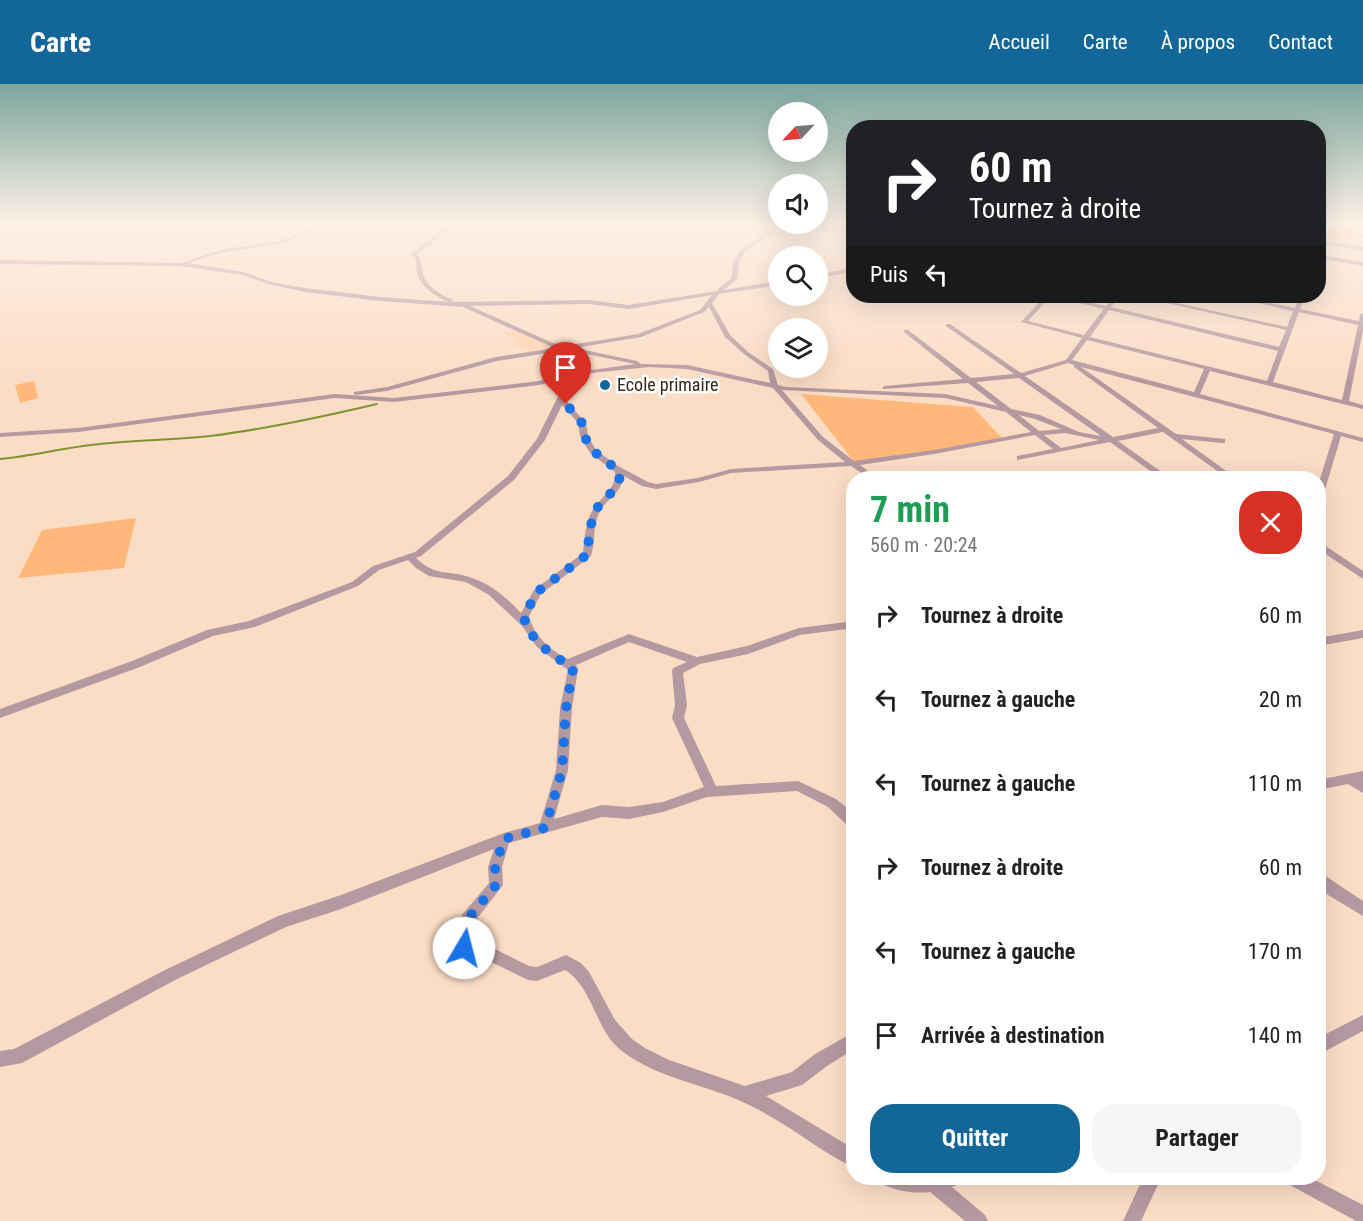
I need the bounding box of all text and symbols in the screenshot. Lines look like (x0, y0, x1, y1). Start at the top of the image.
text: Carte (30, 26, 91, 59)
text: Accueil (989, 30, 1050, 54)
text: Carte (1083, 30, 1128, 54)
text: À propos (1161, 30, 1235, 54)
text: Contact (1268, 30, 1333, 54)
north arrow (768, 102, 828, 162)
map controls (768, 102, 828, 378)
text: 60 m (969, 143, 1052, 192)
icon: right (870, 144, 948, 222)
button: sound (768, 174, 828, 234)
text: Tournez à droite (969, 193, 1141, 225)
button: search (768, 246, 828, 306)
icon: left (920, 258, 953, 291)
text: Puis (870, 262, 908, 287)
button: layers (768, 318, 828, 378)
pin (540, 342, 591, 404)
icon: arrive (549, 351, 582, 384)
place label: Ecole primaire (617, 374, 718, 395)
marker: Ecole primaire (598, 378, 612, 392)
text: 7 min (870, 489, 950, 531)
button: close (1239, 491, 1302, 554)
text: 560 m · 20:24 (870, 533, 977, 557)
icon: right (870, 599, 903, 632)
text: Tournez à droite (921, 603, 1063, 628)
text: 60 m (1259, 603, 1302, 628)
icon: left (870, 683, 903, 716)
text: Tournez à gauche (921, 687, 1075, 712)
text: 20 m (1259, 687, 1302, 712)
icon: left (870, 767, 903, 800)
text: Tournez à gauche (921, 771, 1075, 796)
text: 110 m (1248, 771, 1302, 796)
icon: right (870, 851, 903, 884)
text: Tournez à droite (921, 855, 1063, 880)
text: 60 m (1259, 855, 1302, 880)
position arrow (432, 916, 496, 980)
icon: left (870, 935, 903, 968)
text: Tournez à gauche (921, 939, 1075, 964)
text: 170 m (1248, 939, 1302, 964)
icon: arrive (870, 1019, 903, 1052)
text: Arrivée à destination (921, 1023, 1105, 1048)
text: 140 m (1248, 1023, 1302, 1048)
button: Quitter (870, 1104, 1080, 1173)
button: Partager (1092, 1104, 1302, 1173)

